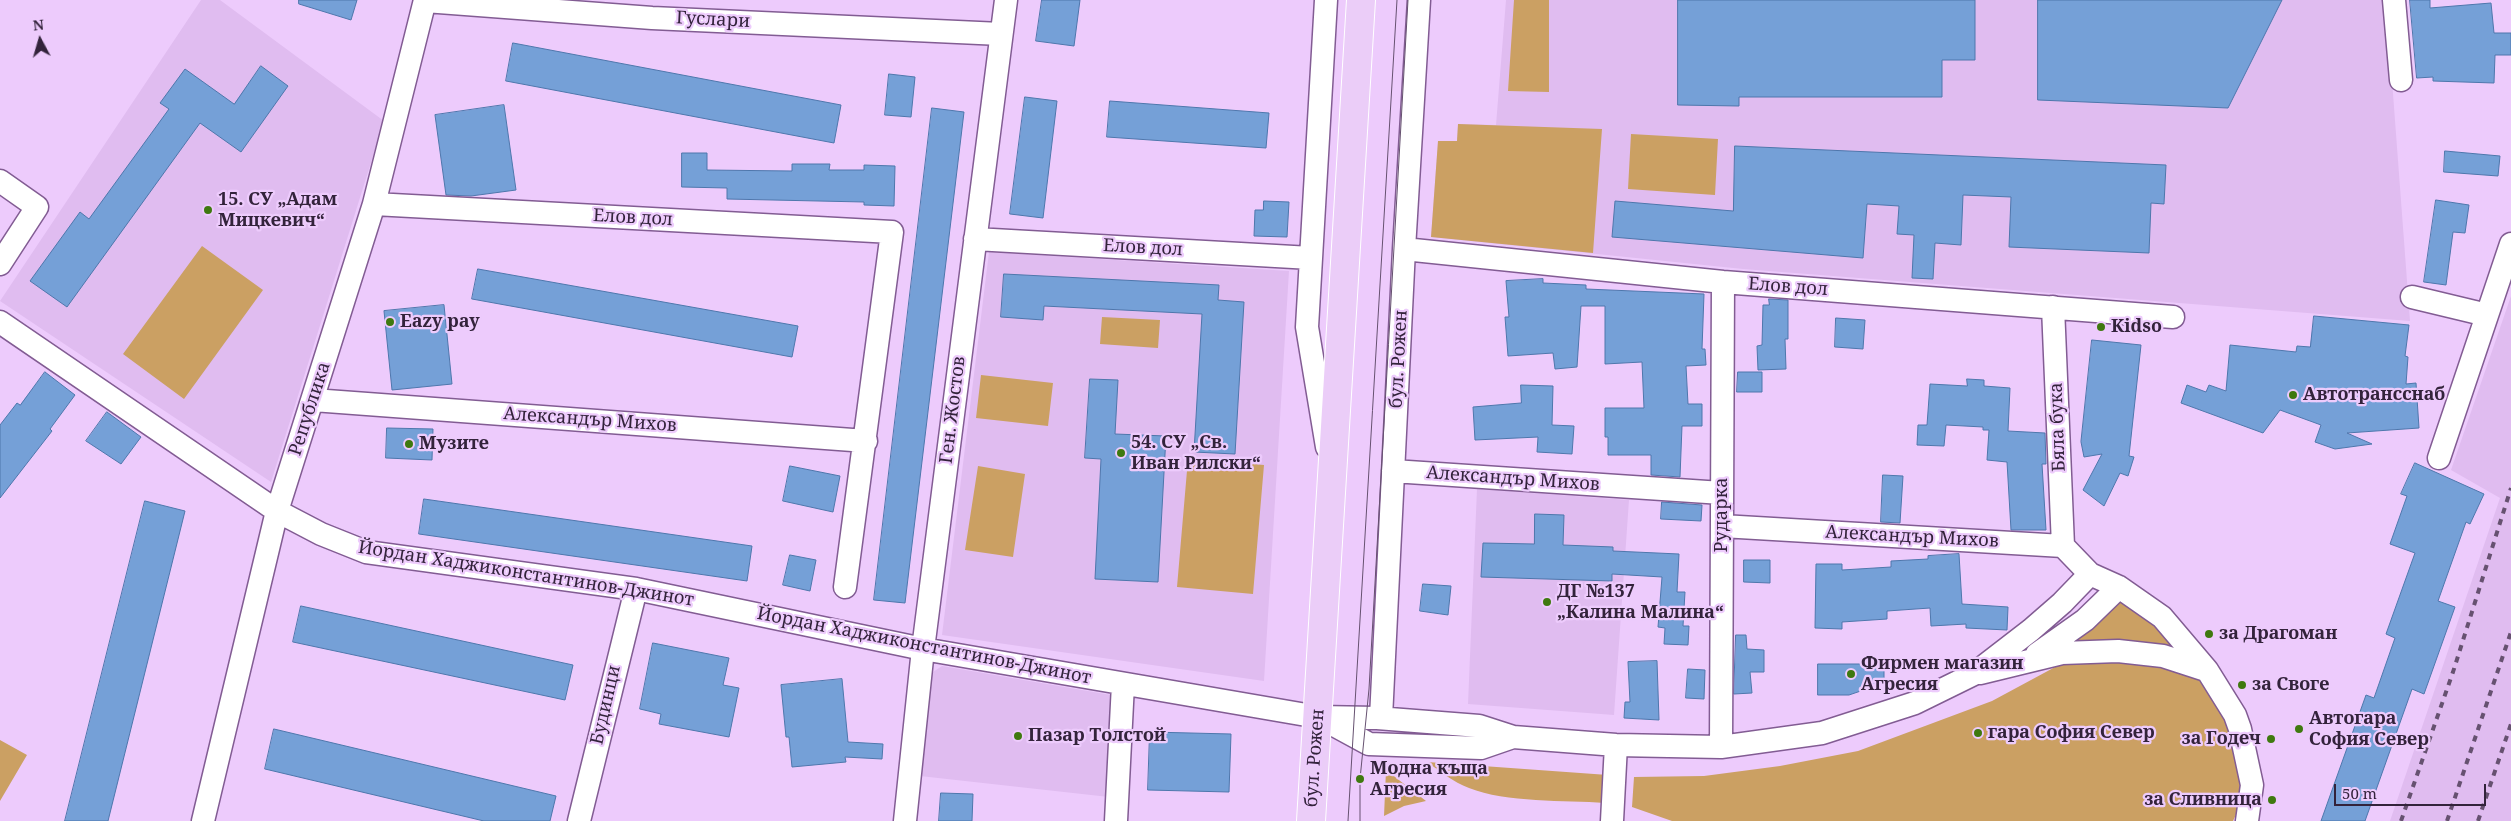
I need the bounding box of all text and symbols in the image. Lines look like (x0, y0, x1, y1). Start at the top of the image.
street label: Гуслари (675, 7, 751, 33)
north arrow (15, 15, 65, 65)
text: N (32, 15, 45, 35)
place label: 15. СУ „Адам Мицкевич“ (218, 189, 337, 232)
marker: 15. СУ „Адам Мицкевич“ (202, 204, 214, 216)
street label: Елов дол (593, 205, 673, 231)
street label: Елов дол (1103, 235, 1183, 261)
street label: Елов дол (1747, 273, 1829, 301)
street label: бул. Рожен (1386, 309, 1412, 409)
place label: Eazy pay (400, 311, 480, 333)
marker: Eazy pay (384, 316, 396, 328)
place label: Kidso (2111, 316, 2162, 338)
marker: Kidso (2095, 321, 2107, 333)
street label: Ген. Жостов (936, 355, 970, 465)
street label: Република (285, 359, 335, 459)
street label: Бяла бука (2046, 382, 2070, 472)
place label: Автотрансснаб (2303, 384, 2445, 406)
marker: Автотрансснаб (2287, 389, 2299, 401)
street label: Александър Михов (503, 403, 677, 437)
place label: 54. СУ „Св. Иван Рилски“ (1131, 432, 1261, 474)
place label: Музите (419, 433, 489, 455)
marker: Музите (403, 438, 415, 450)
marker: 54. СУ „Св. Иван Рилски“ (1115, 447, 1127, 459)
street label: Александър Михов (1426, 462, 1600, 496)
street label: Рударка (1711, 478, 1733, 552)
street label: Александър Михов (1825, 522, 1999, 552)
street label: Йордан Хаджиконстантинов-Джинот (357, 537, 695, 611)
place label: ДГ №137 „Калина Малина“ (1557, 581, 1724, 624)
marker: ДГ №137 „Калина Малина“ (1541, 596, 1553, 608)
street label: Йордан Хаджиконстантинов-Джинот (755, 603, 1093, 689)
place label: за Драгоман (2219, 623, 2337, 645)
marker: за Драгоман (2203, 628, 2215, 640)
place label: Фирмен магазин Агресия (1861, 653, 2023, 696)
street label: Будинци (586, 663, 626, 747)
marker: Фирмен магазин Агресия (1845, 668, 1857, 680)
place label: за Своге (2252, 674, 2329, 696)
marker: за Своге (2236, 679, 2248, 691)
street label: бул. Рожен (1301, 708, 1329, 808)
place label: Автогара София Север (2309, 708, 2429, 751)
place label: гара София Север (1988, 722, 2155, 744)
marker: Автогара София Север (2293, 723, 2305, 735)
place label: Пазар Толстой (1028, 725, 1166, 747)
marker: гара София Север (1972, 727, 1984, 739)
place label: за Годеч (2182, 728, 2261, 750)
marker: Пазар Толстой (1012, 730, 1024, 742)
marker: за Годеч (2265, 733, 2277, 745)
place label: Модна къща Агресия (1370, 758, 1488, 801)
marker: Модна къща Агресия (1354, 773, 1366, 785)
scale bar (2336, 774, 2488, 806)
text: 50 m (2342, 783, 2377, 803)
place label: за Сливница (2144, 789, 2262, 811)
marker: за Сливница (2266, 794, 2278, 806)

